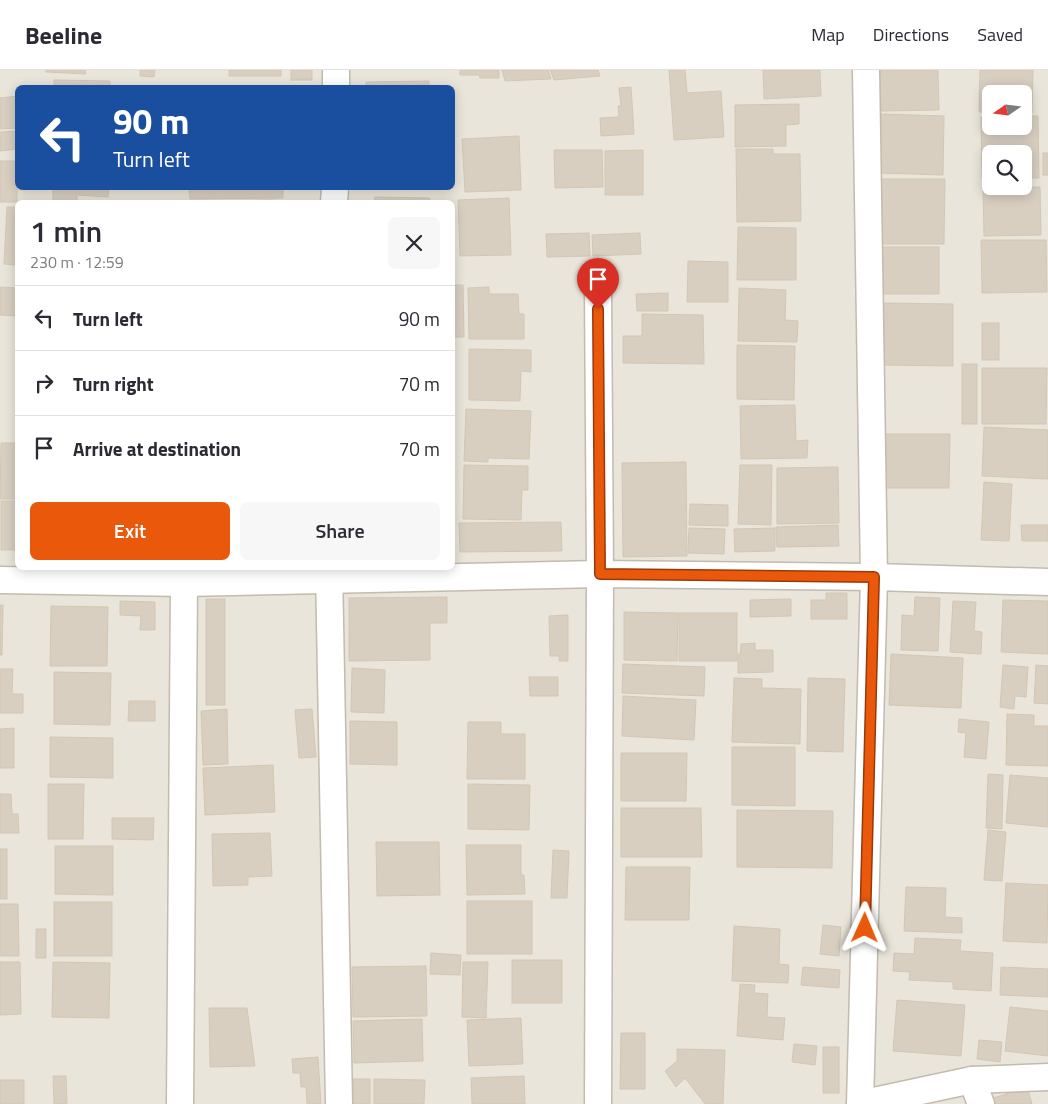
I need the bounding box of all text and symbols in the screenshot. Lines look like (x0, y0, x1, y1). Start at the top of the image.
text: Beeline (25, 17, 102, 53)
text: Map (811, 21, 845, 48)
text: Directions (873, 21, 949, 48)
text: Saved (977, 21, 1023, 48)
north arrow (982, 85, 1032, 135)
map controls (982, 85, 1032, 195)
text: 90 m (113, 94, 189, 148)
icon: left (30, 105, 95, 170)
text: Turn left (113, 142, 190, 176)
button: search (982, 145, 1032, 195)
text: 1 min (30, 208, 102, 254)
button: close (388, 217, 440, 269)
text: 230 m · 12:59 (30, 250, 124, 274)
pin (577, 258, 619, 309)
icon: arrive (584, 265, 612, 293)
icon: left (30, 304, 58, 332)
text: Turn left (73, 304, 143, 333)
text: 90 m (399, 304, 440, 333)
icon: right (30, 369, 58, 397)
text: Turn right (73, 369, 154, 398)
text: 70 m (399, 369, 440, 398)
icon: arrive (30, 434, 58, 462)
text: Arrive at destination (73, 434, 241, 463)
text: 70 m (399, 434, 440, 463)
button: Exit (30, 502, 230, 560)
button: Share (240, 502, 440, 560)
position arrow (838, 901, 890, 953)

